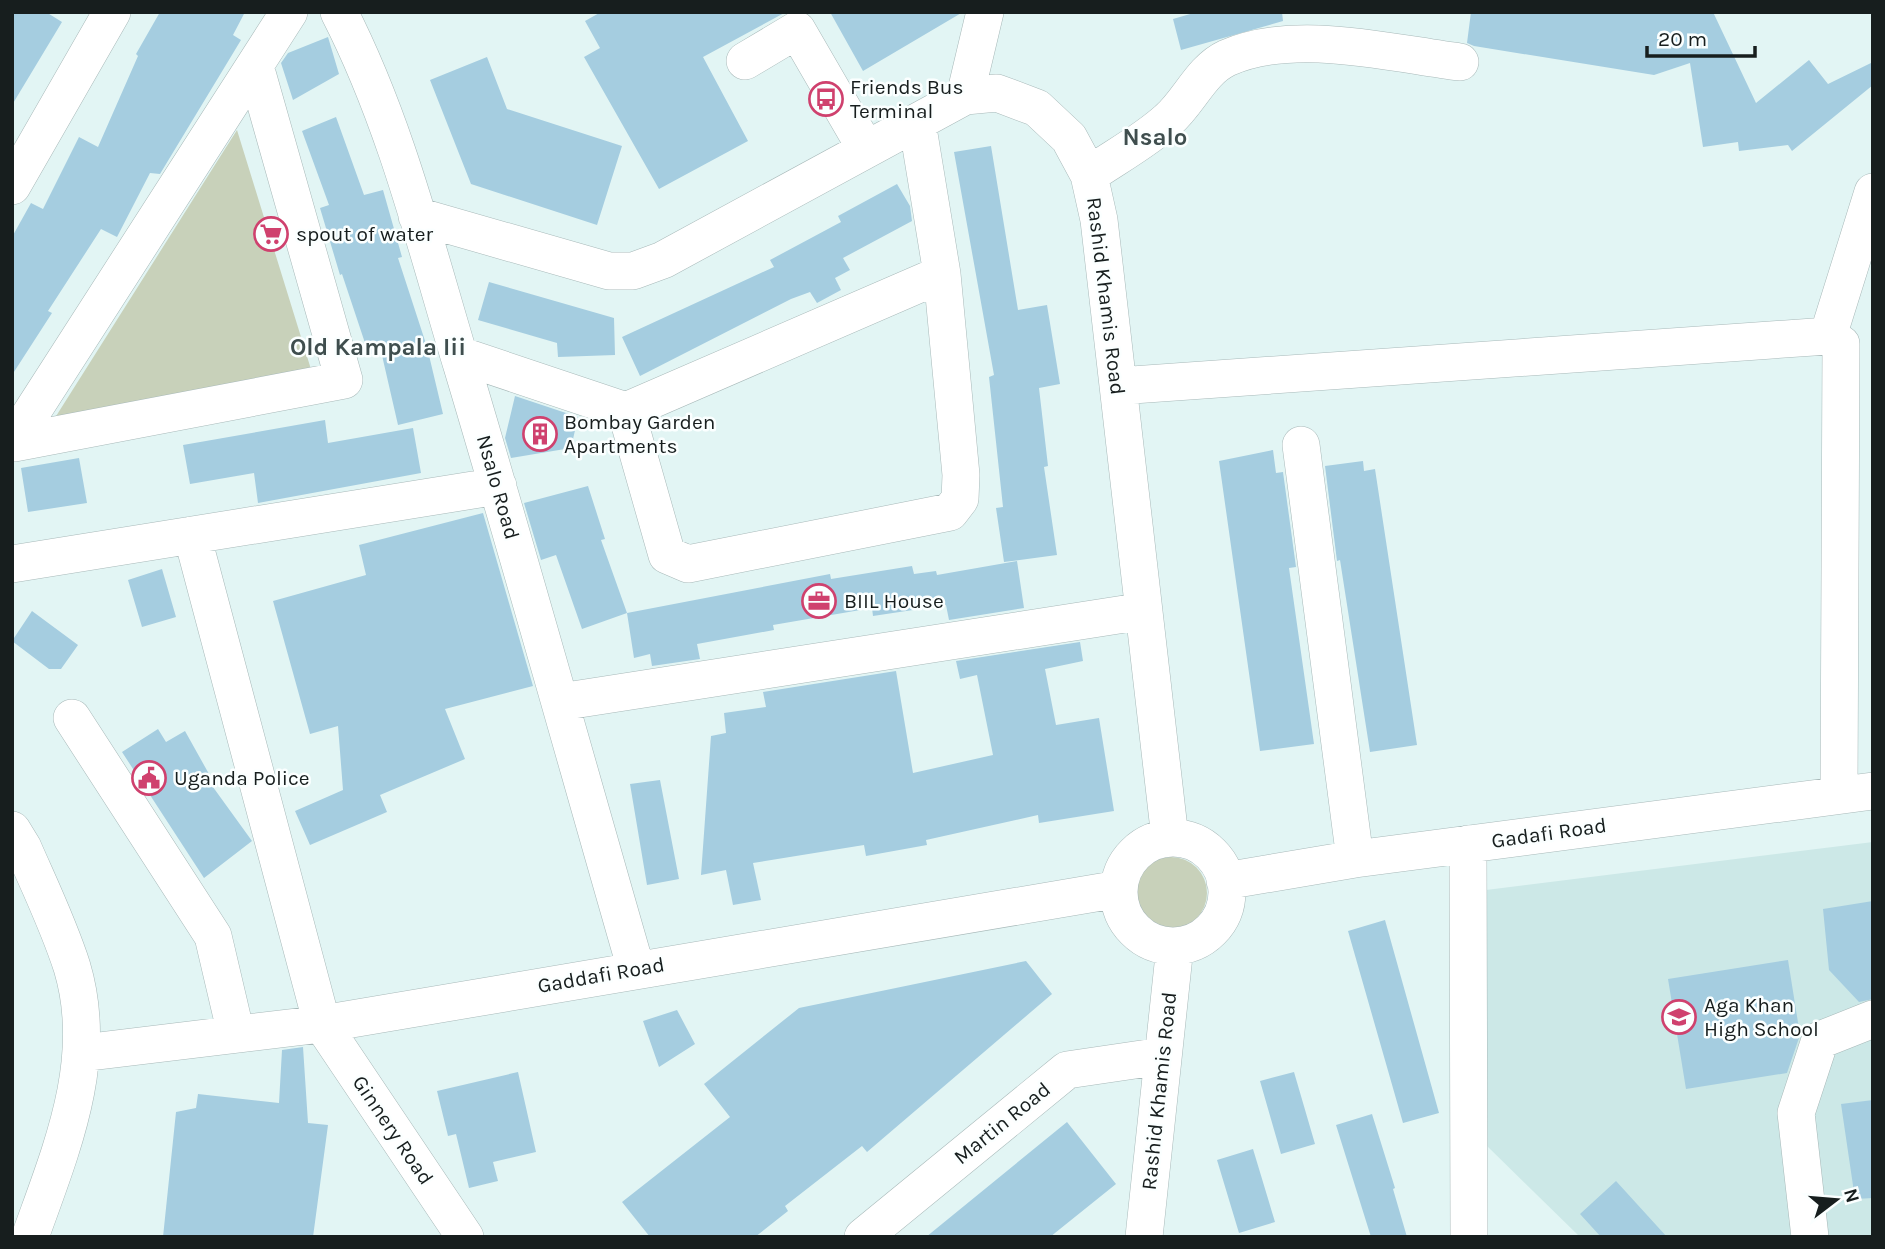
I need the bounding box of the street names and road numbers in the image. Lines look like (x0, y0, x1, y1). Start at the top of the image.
street label: Rashid Khamis Road (1082, 196, 1130, 396)
street label: Nsalo Road (472, 432, 524, 542)
street label: Gadafi Road (1490, 813, 1608, 853)
street label: Gaddafi Road (536, 952, 666, 998)
street label: Rashid Khamis Road (1137, 991, 1181, 1191)
street label: Ginnery Road (348, 1071, 438, 1189)
street label: Martin Road (949, 1077, 1055, 1169)

